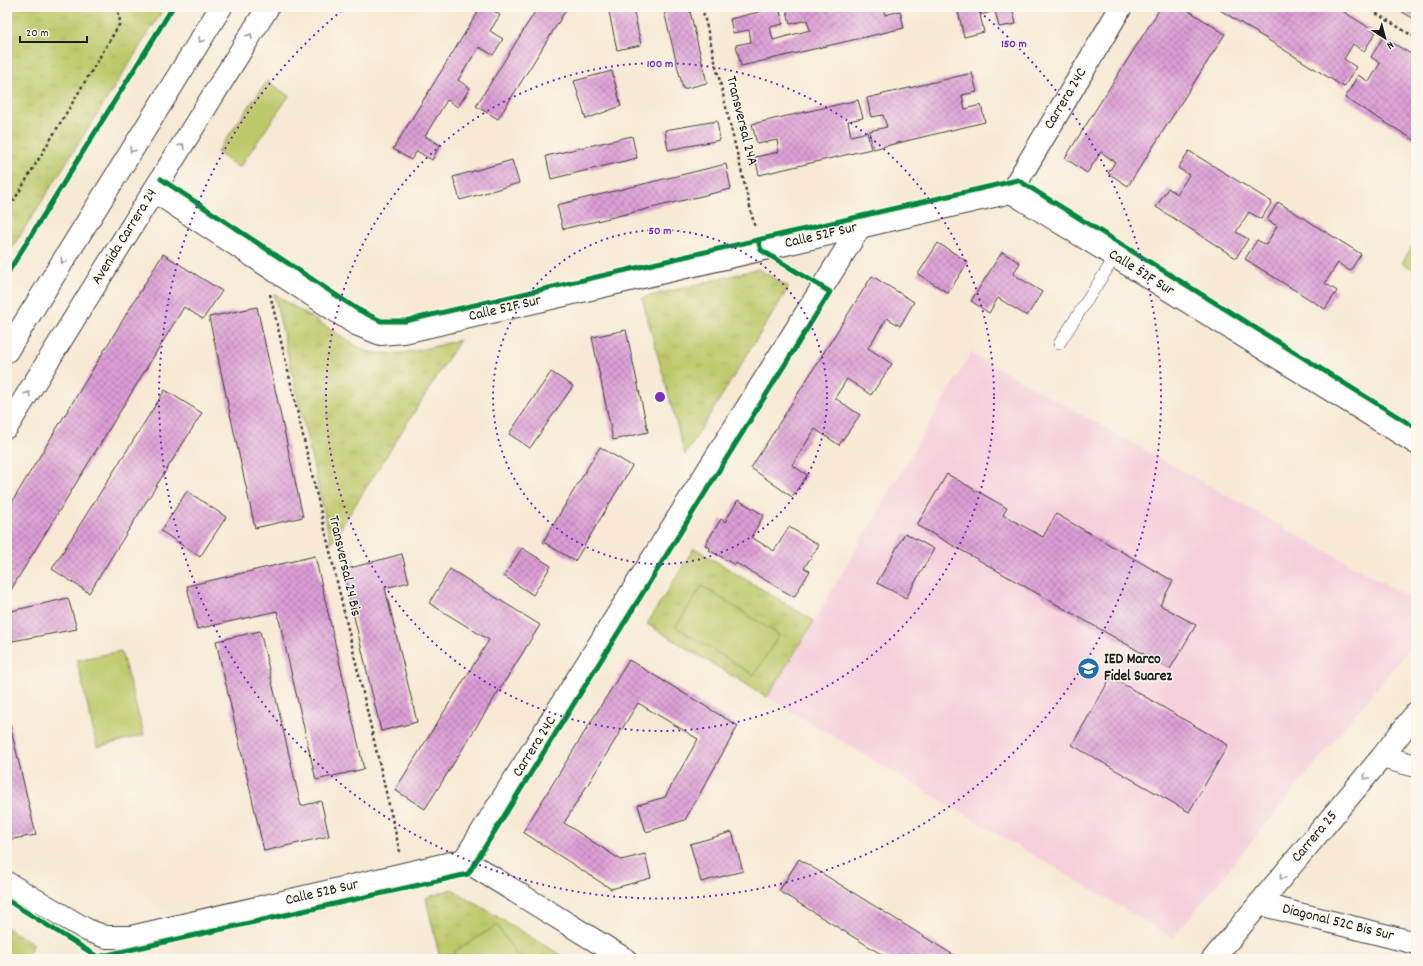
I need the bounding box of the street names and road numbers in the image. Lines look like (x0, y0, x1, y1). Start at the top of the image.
street label: Carrera 24C (1039, 64, 1093, 134)
street label: Transversal 24A (719, 74, 763, 168)
street label: Avenida Carrera 24 (87, 185, 163, 289)
street label: Calle 52F Sur (783, 217, 860, 255)
street label: Calle 52F Sur (1104, 244, 1179, 302)
street label: Calle 52F Sur (467, 290, 544, 328)
street label: Transversal 24 Bis (322, 513, 366, 619)
street label: Carrera 24C (508, 712, 562, 782)
street label: Carrera 25 (1287, 806, 1343, 868)
street label: Calle 52B Sur (283, 874, 361, 912)
street label: Diagonal 52C Bis Sur (1280, 898, 1397, 948)

